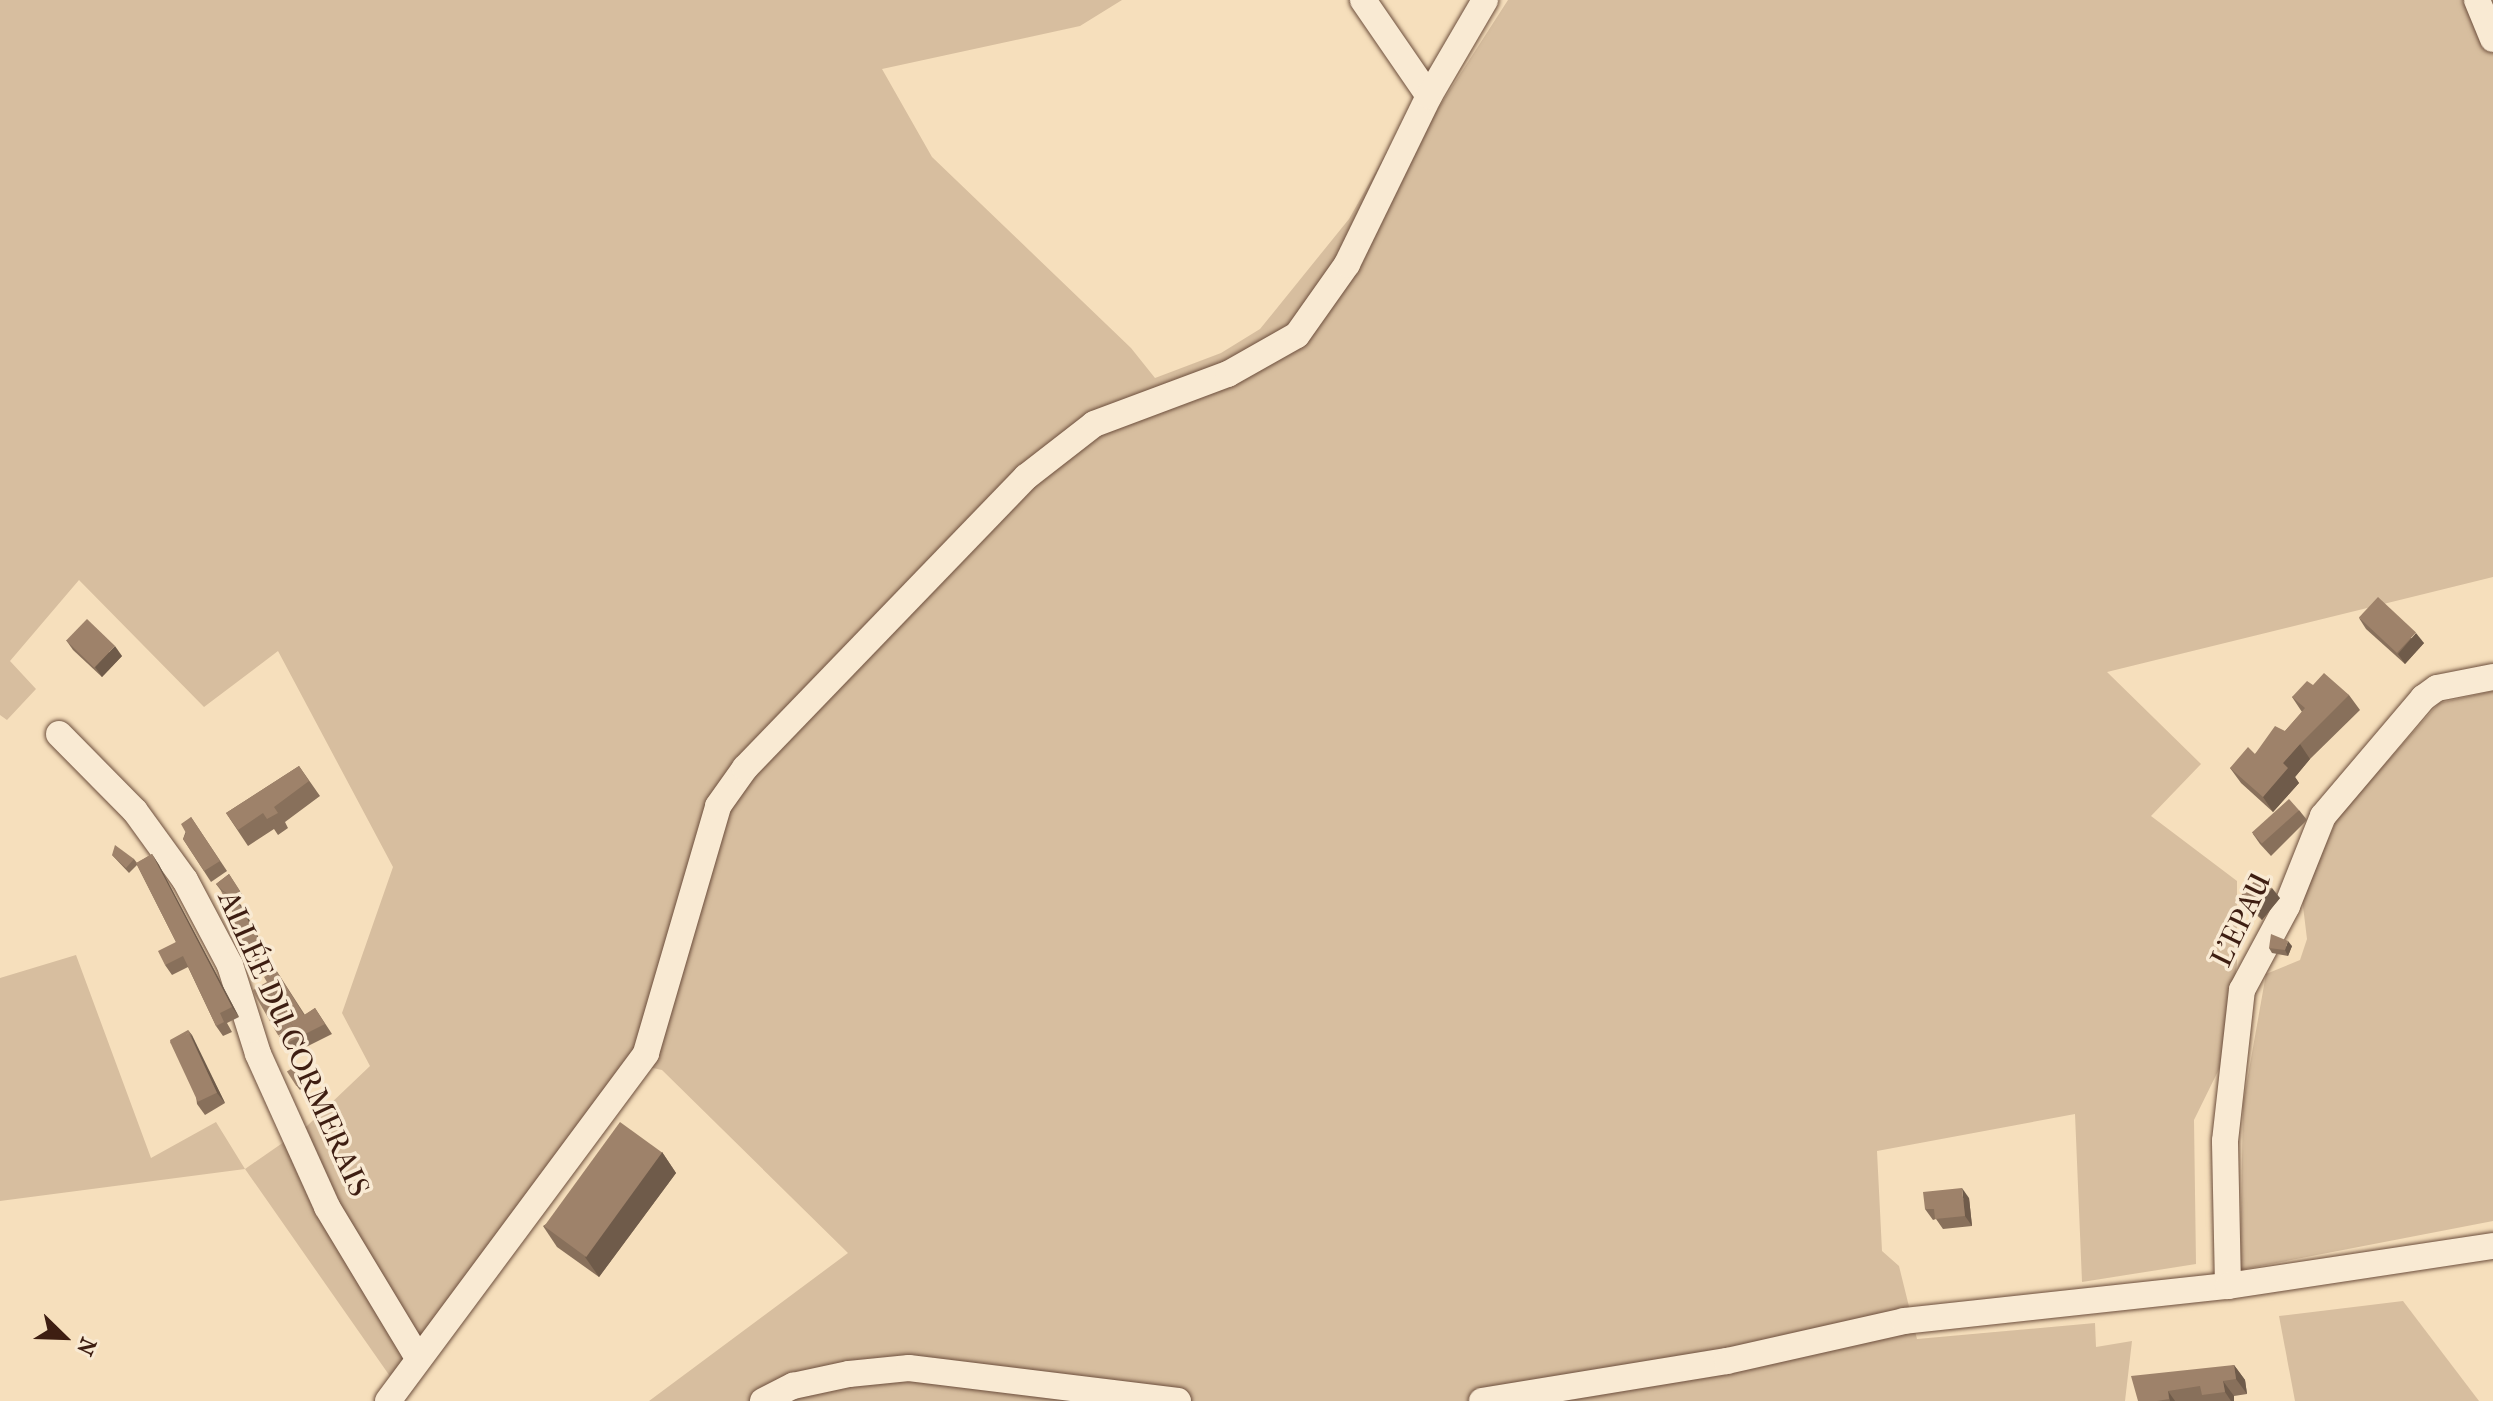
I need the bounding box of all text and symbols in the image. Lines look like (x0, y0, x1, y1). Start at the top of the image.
street label: L'EPAU (2204, 867, 2280, 973)
street label: ALLÉE DU CORMERAIS (209, 886, 377, 1202)
north arrow (24, 1297, 104, 1377)
text: N (71, 1334, 101, 1359)

